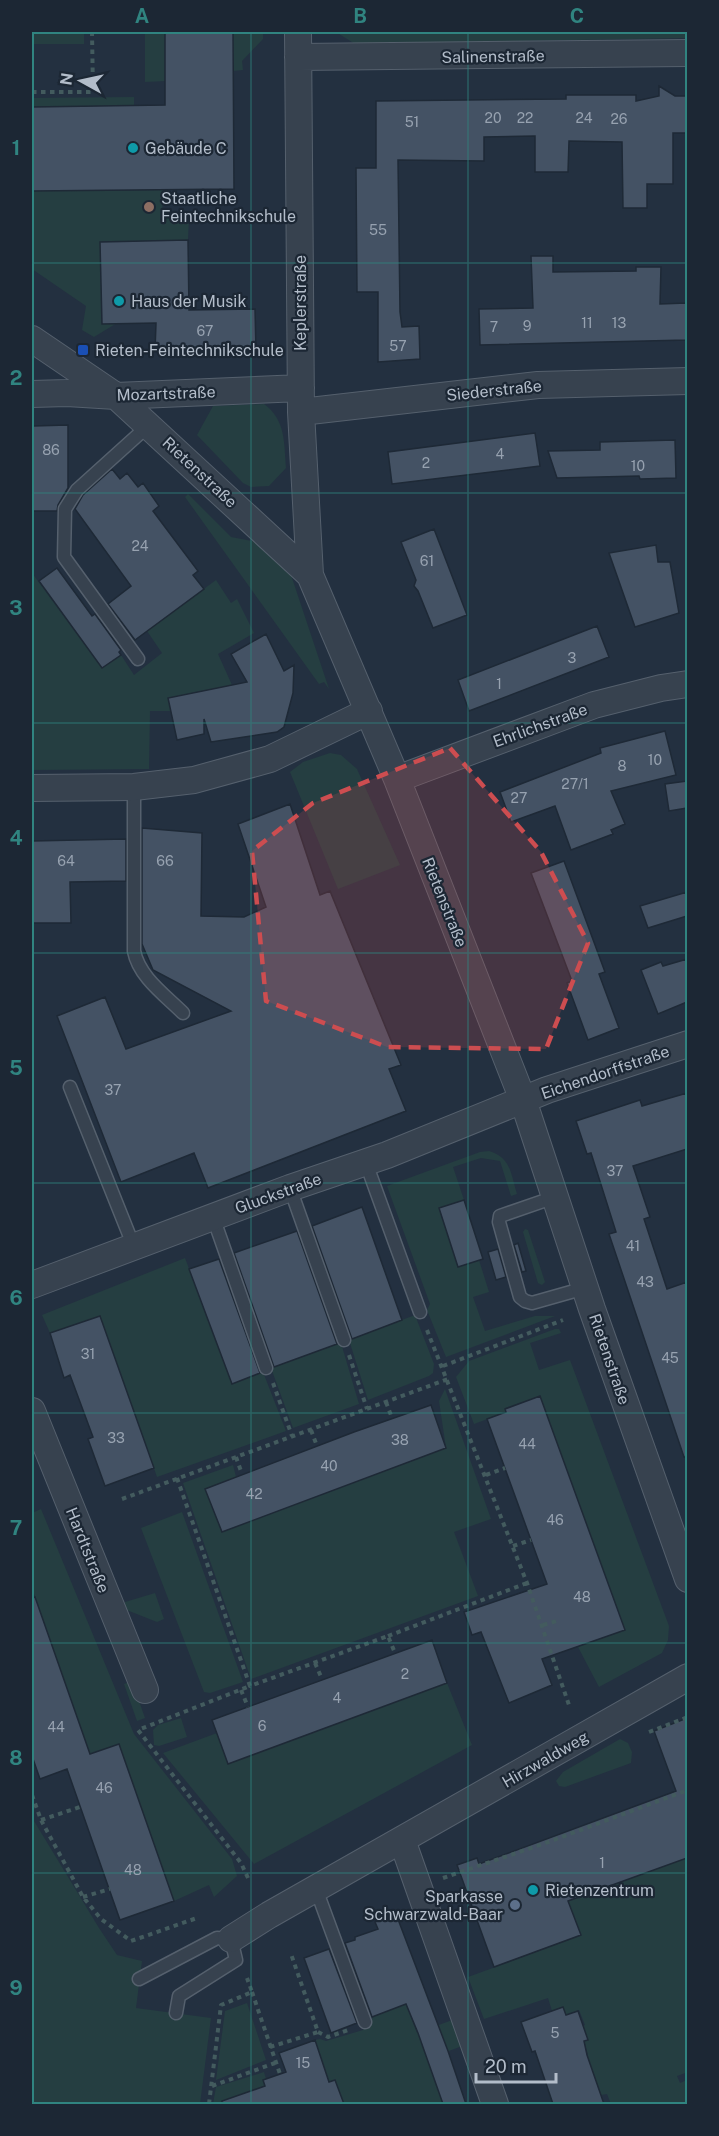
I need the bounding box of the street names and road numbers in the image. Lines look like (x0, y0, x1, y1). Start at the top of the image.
street label: Salinenstraße (441, 46, 545, 67)
street label: Keplerstraße (291, 255, 310, 351)
street label: Siederstraße (445, 376, 543, 405)
street label: Mozartstraße (116, 382, 216, 405)
street label: Rietenstraße (158, 433, 241, 512)
street label: Ehrlichstraße (490, 700, 590, 751)
street label: Rietenstraße (418, 855, 471, 950)
street label: Eichendorffstraße (539, 1042, 672, 1103)
street label: Gluckstraße (232, 1169, 324, 1218)
street label: Rietenstraße (585, 1311, 634, 1407)
street label: Hardtstraße (62, 1505, 113, 1596)
street label: Hirzwaldweg (499, 1727, 592, 1792)

